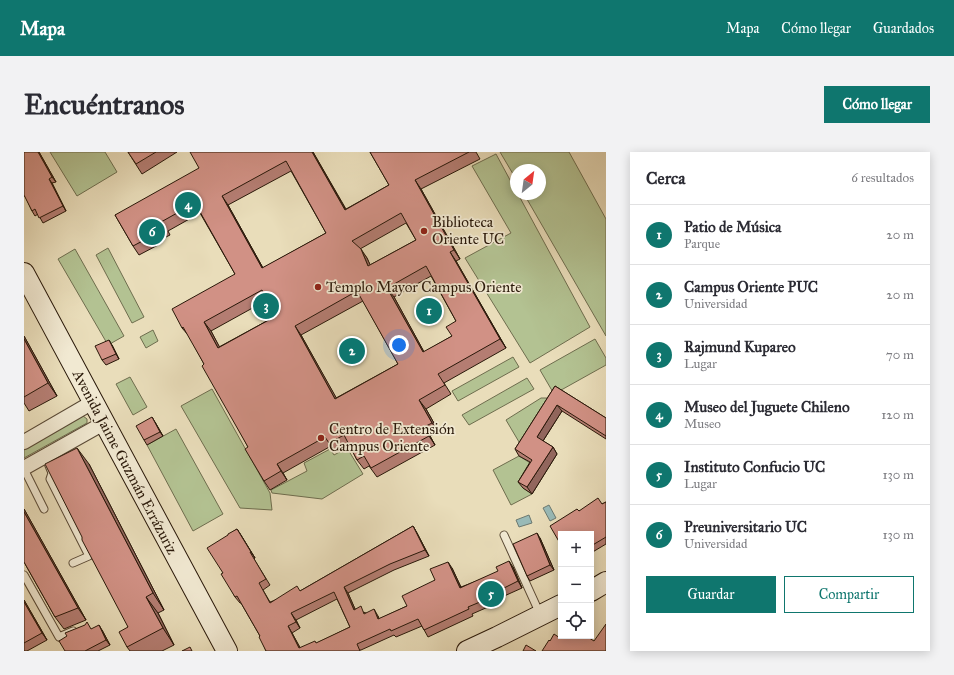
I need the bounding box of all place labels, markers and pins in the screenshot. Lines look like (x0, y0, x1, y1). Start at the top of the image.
pin: 4 (175, 190, 201, 220)
place label: Biblioteca Oriente UC (432, 213, 504, 248)
pin: 6 (139, 217, 165, 247)
marker: Biblioteca Oriente UC (419, 226, 429, 236)
place label: Templo Mayor Campus Oriente (326, 278, 522, 296)
marker: Templo Mayor Campus Oriente (313, 282, 323, 292)
pin: 3 (253, 291, 279, 321)
pin: 1 (416, 296, 442, 326)
pin: 2 (339, 336, 365, 366)
place label: Centro de Extensión Campus Oriente (329, 420, 455, 455)
marker: Centro de Extensión Campus Oriente (316, 433, 326, 443)
pin: 5 (478, 579, 504, 609)

